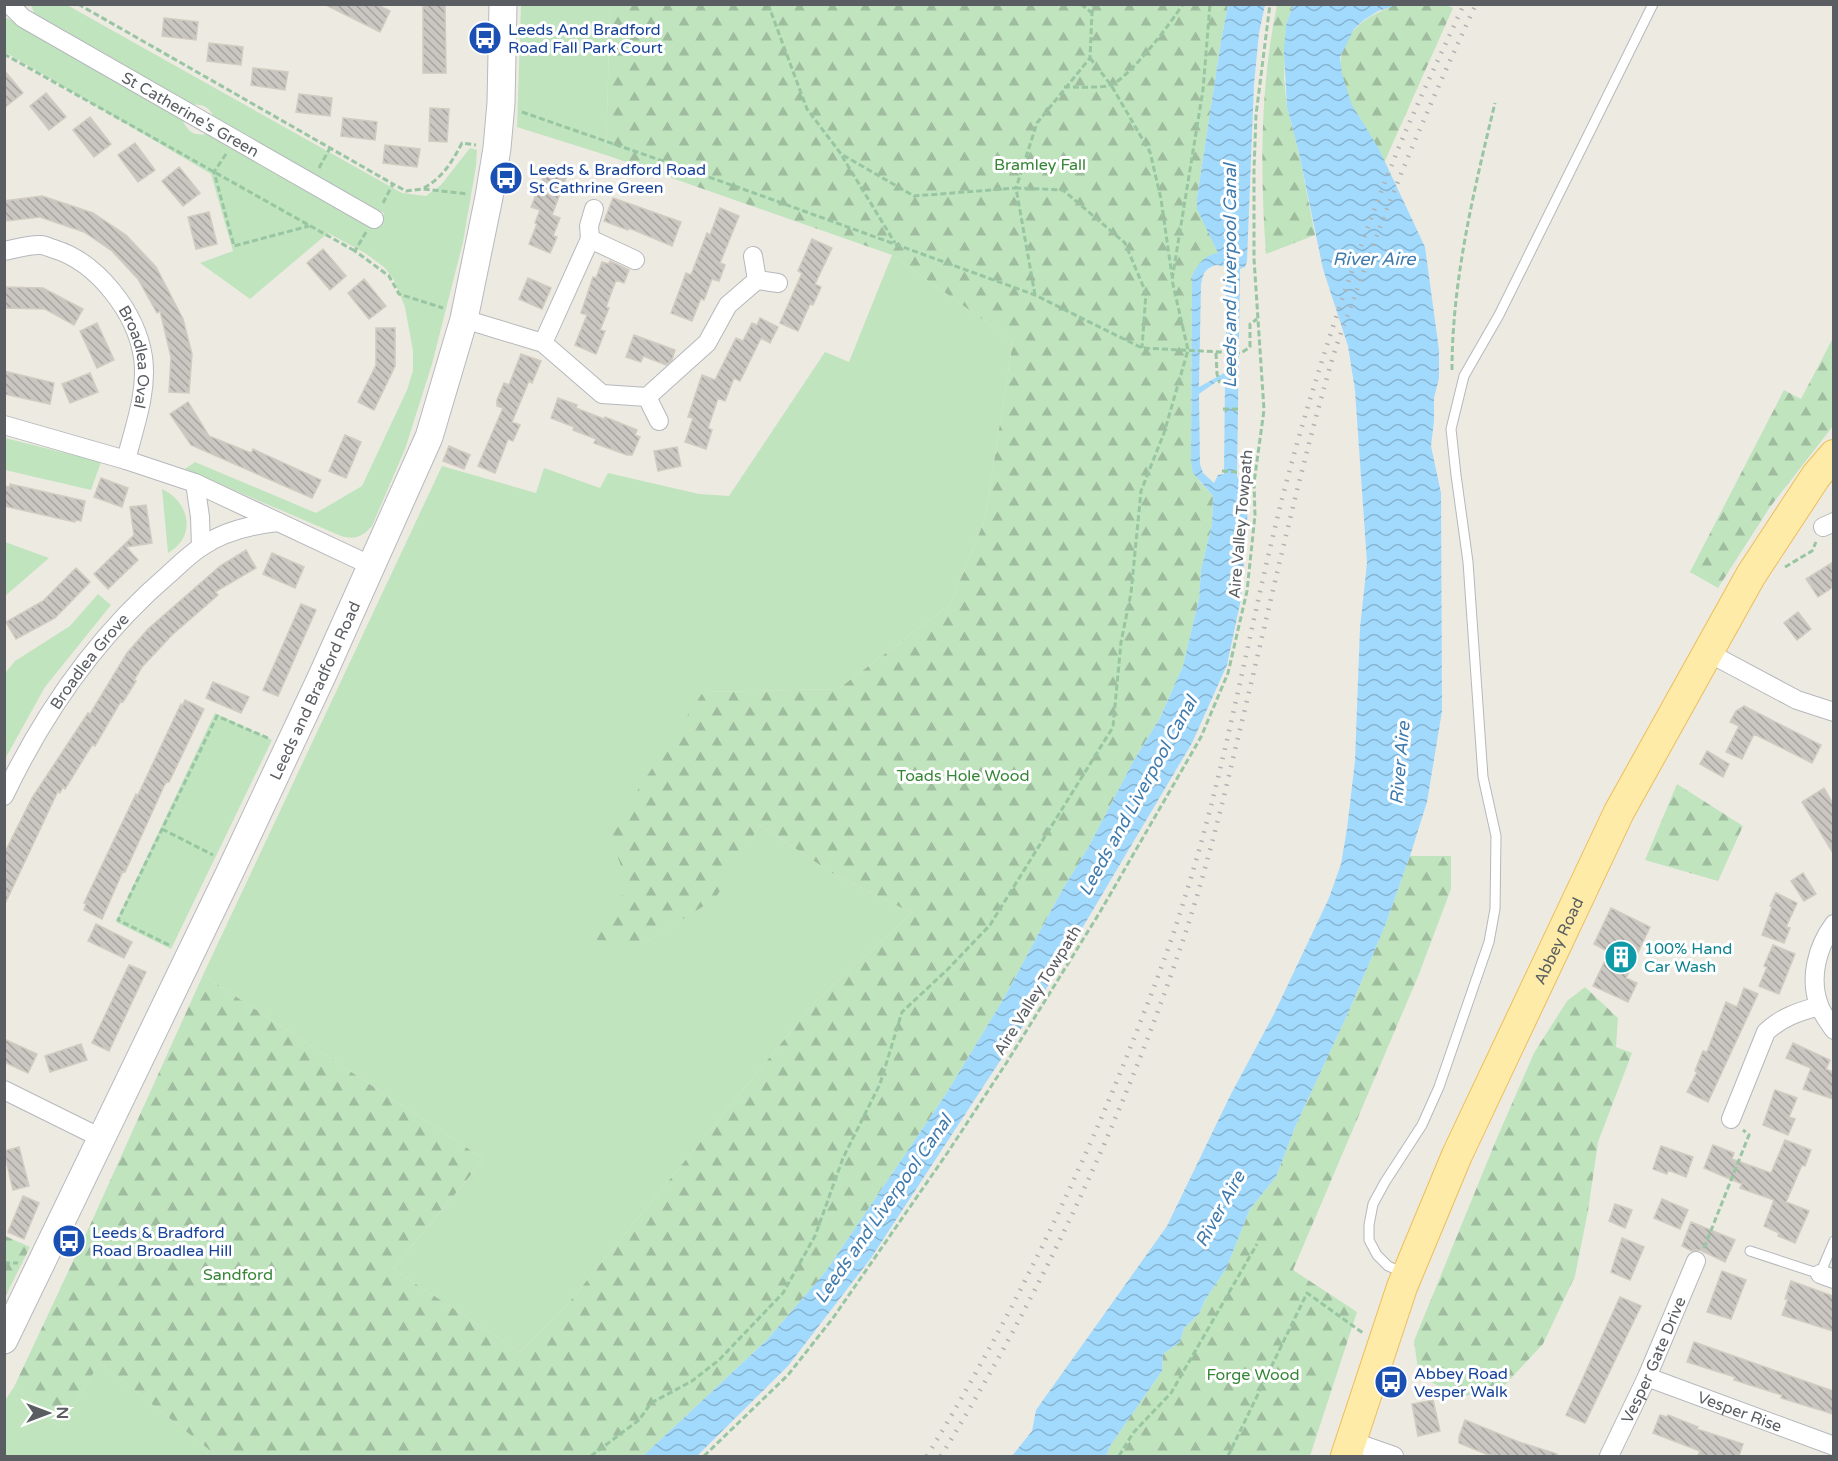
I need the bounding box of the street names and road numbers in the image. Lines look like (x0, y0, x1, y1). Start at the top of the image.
street label: St Catherine's Green (118, 68, 262, 162)
street label: Broadlea Oval (114, 302, 153, 410)
street label: Aire Valley Towpath (1225, 449, 1257, 599)
street label: Leeds and Bradford Road (266, 598, 365, 783)
street label: Broadlea Grove (46, 609, 134, 714)
street label: Abbey Road (1530, 894, 1588, 988)
street label: Aire Valley Towpath (990, 922, 1086, 1059)
street label: Vesper Gate Drive (1617, 1294, 1691, 1427)
street label: Vesper Rise (1695, 1387, 1785, 1437)

